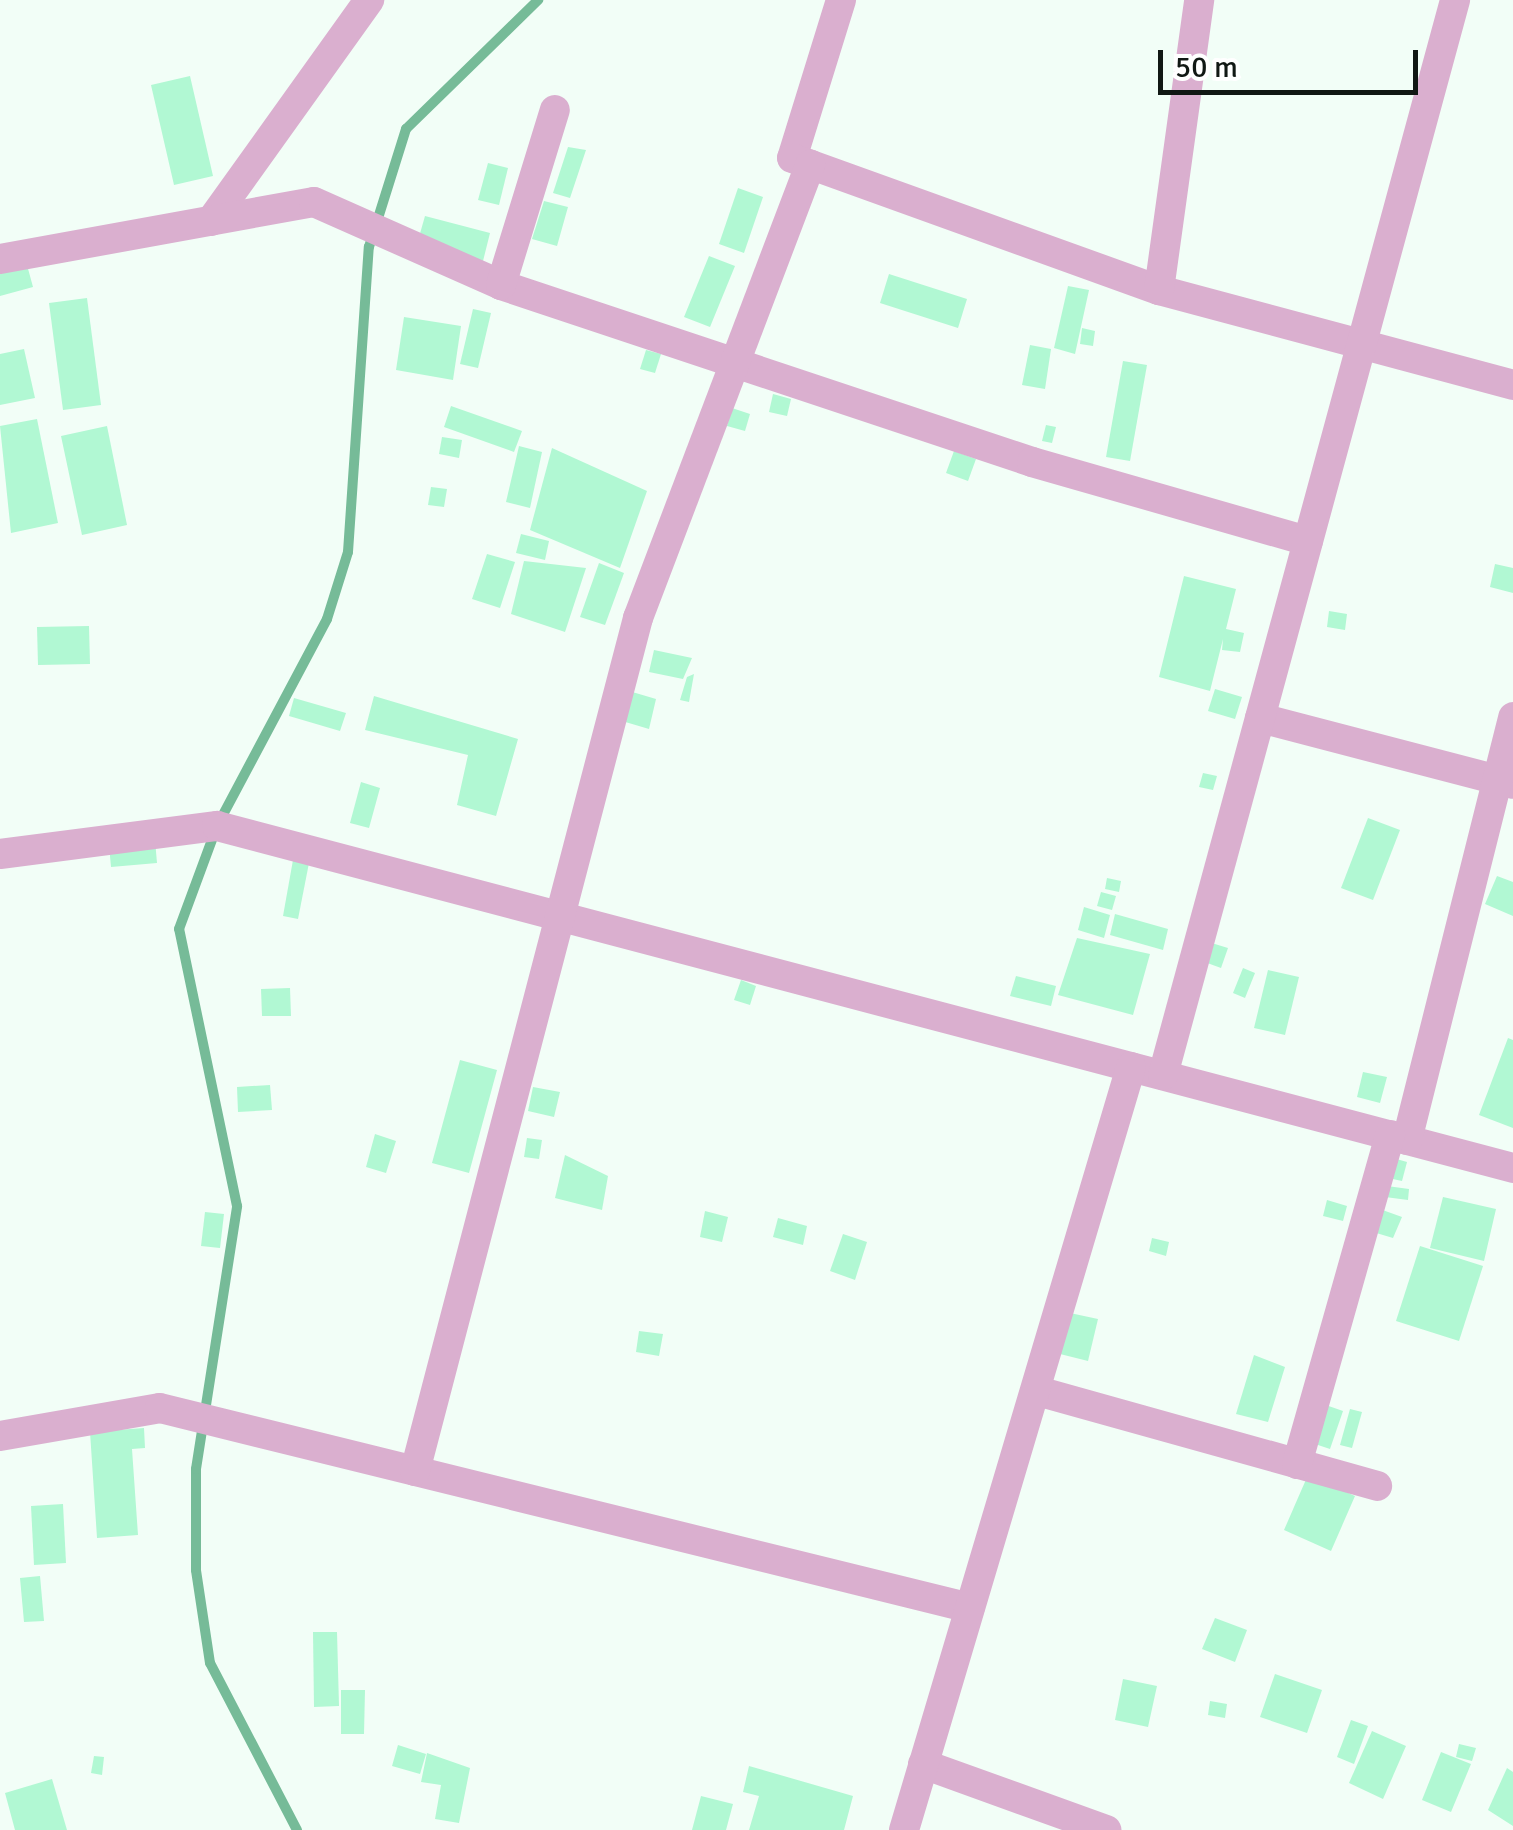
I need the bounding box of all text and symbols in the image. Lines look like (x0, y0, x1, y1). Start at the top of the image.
scale bar (1163, 30, 1423, 92)
text: 50 m (1175, 49, 1238, 86)

